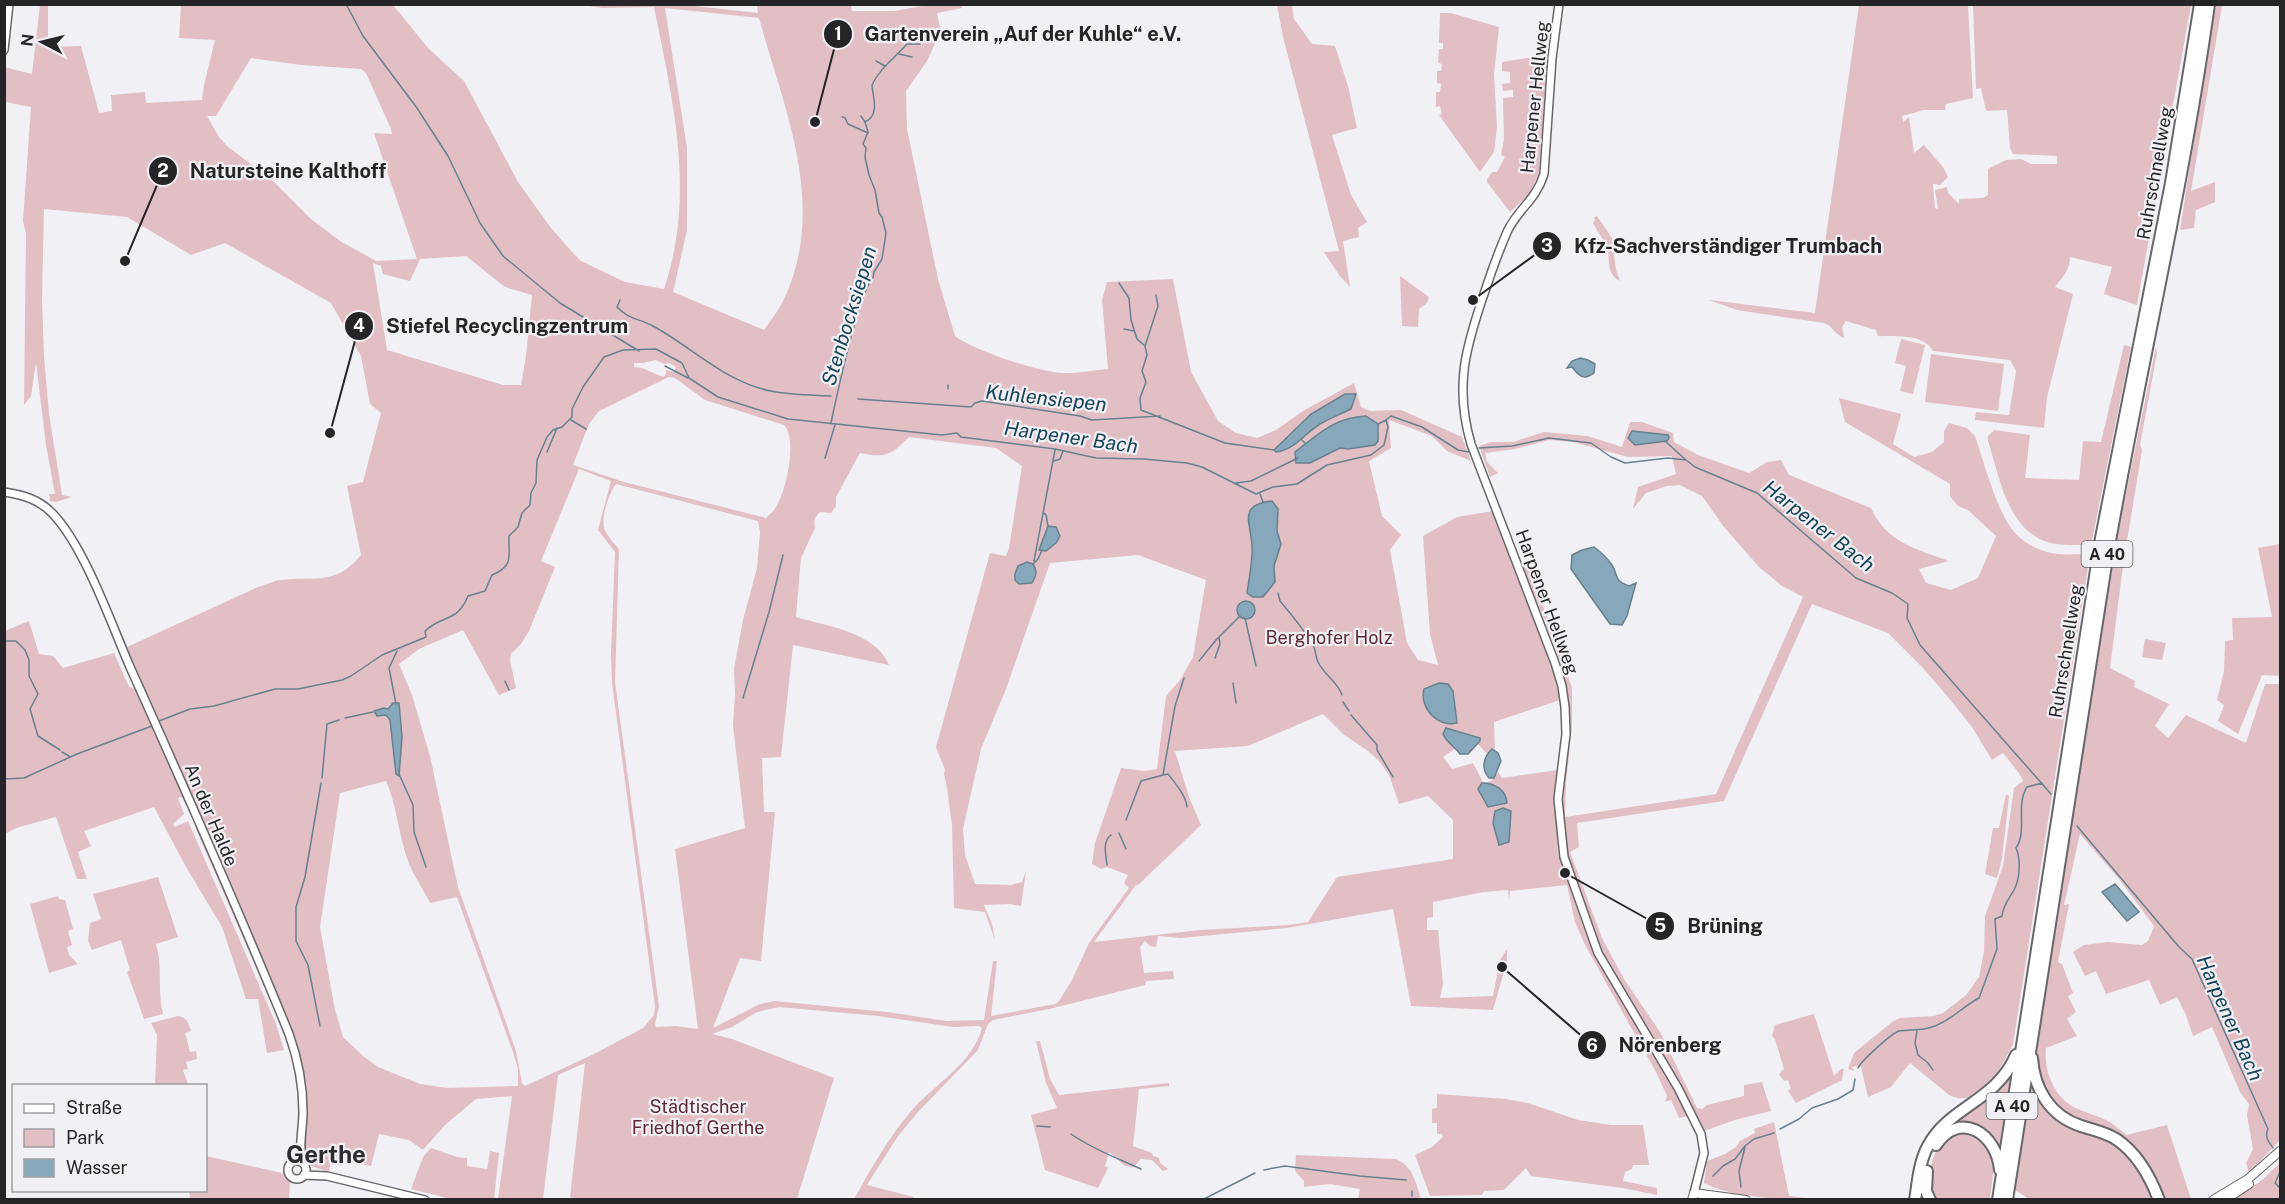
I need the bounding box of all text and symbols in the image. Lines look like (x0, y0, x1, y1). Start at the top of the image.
north arrow (12, 12, 72, 72)
callout: Gartenverein „Auf der Kuhle“ e.V. (823, 15, 1194, 53)
street label: Harpener Hellweg (1516, 20, 1553, 174)
text: Gartenverein „Auf der Kuhle“ e.V. (865, 22, 1181, 46)
text: 1 (834, 23, 842, 44)
text: N (17, 33, 38, 48)
street label: Ruhrschnellweg (2132, 105, 2177, 241)
callout: Natursteine Kalthoff (148, 152, 398, 190)
text: Natursteine Kalthoff (190, 159, 386, 183)
text: 2 (157, 160, 169, 181)
callout: Kfz-Sachverständiger Trumbach (1532, 227, 1894, 265)
text: Kfz-Sachverständiger Trumbach (1574, 234, 1882, 258)
text: 3 (1541, 235, 1553, 256)
water label: Stenbocksiepen (816, 243, 882, 389)
callout: Stiefel Recyclingzentrum (344, 307, 640, 345)
text: Stiefel Recyclingzentrum (386, 314, 628, 338)
text: 4 (353, 315, 365, 336)
water label: Kuhlensiepen (984, 380, 1108, 416)
water label: Harpener Bach (1003, 416, 1139, 458)
water label: Harpener Bach (1758, 475, 1880, 577)
street label: Harpener Hellweg (1511, 526, 1583, 677)
road number: A 40 (2082, 541, 2132, 567)
street label: Ruhrschnellweg (2045, 583, 2086, 719)
park label: Berghofer Holz (1265, 627, 1393, 648)
street label: An der Halde (180, 760, 242, 869)
callout: Brüning (1645, 907, 1775, 945)
text: Brüning (1687, 914, 1763, 938)
text: 5 (1654, 915, 1666, 936)
water label: Harpener Bach (2192, 951, 2268, 1085)
callout: Nörenberg (1577, 1026, 1733, 1064)
text: Nörenberg (1619, 1033, 1722, 1057)
text: 6 (1586, 1035, 1598, 1056)
legend (12, 1084, 207, 1192)
road number: A 40 (1986, 1093, 2038, 1119)
park label: Städtischer Friedhof Gerthe (632, 1096, 764, 1138)
text: Straße (66, 1097, 122, 1118)
text: Park (66, 1127, 104, 1148)
district label: Gerthe (286, 1140, 366, 1168)
text: Wasser (66, 1157, 128, 1178)

